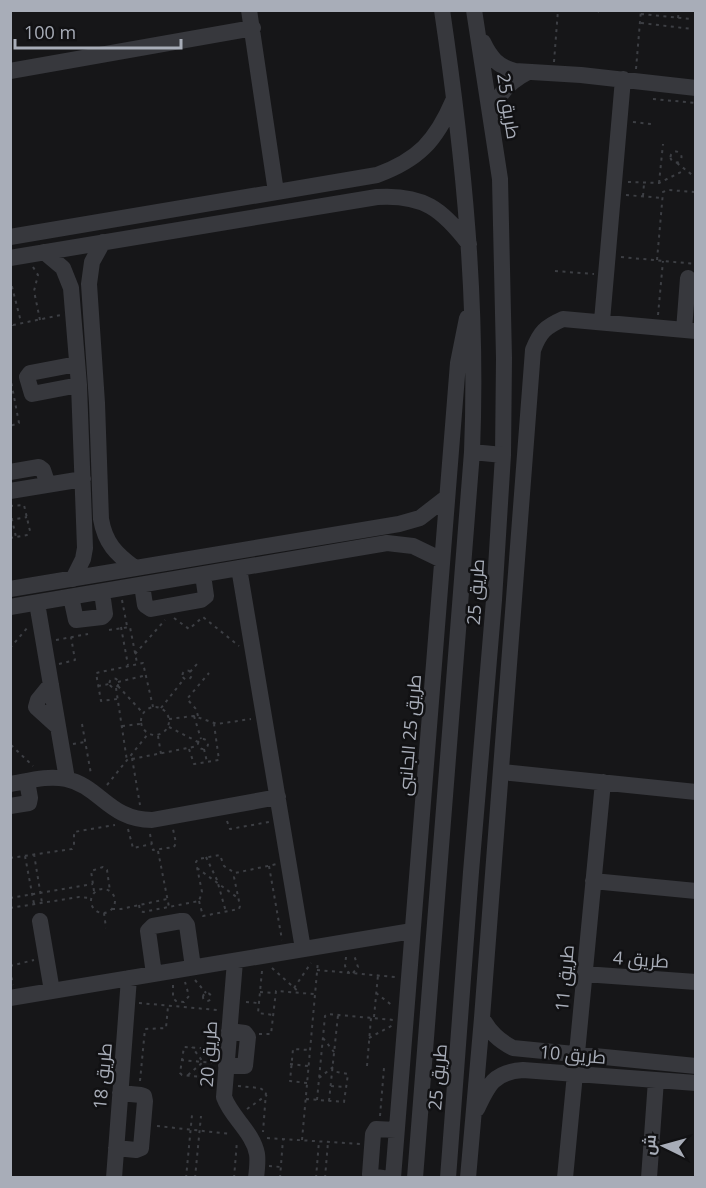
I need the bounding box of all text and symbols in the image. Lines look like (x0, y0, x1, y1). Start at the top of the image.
scale bar (15, 12, 182, 50)
text: 100 m (24, 20, 76, 44)
street label: طريق 25 (491, 71, 526, 141)
street label: طريق 25 (461, 558, 490, 626)
street label: طريق 25 الجانبى (392, 673, 427, 797)
street label: طريق 11 (549, 944, 580, 1012)
street label: طريق 4 (612, 945, 670, 974)
street label: طريق 20 (194, 1020, 223, 1088)
street label: طريق 10 (539, 1039, 607, 1070)
street label: طريق 18 (87, 1042, 118, 1110)
street label: طريق 25 (422, 1043, 453, 1111)
north arrow (634, 1116, 694, 1176)
text: ش (637, 1134, 661, 1156)

